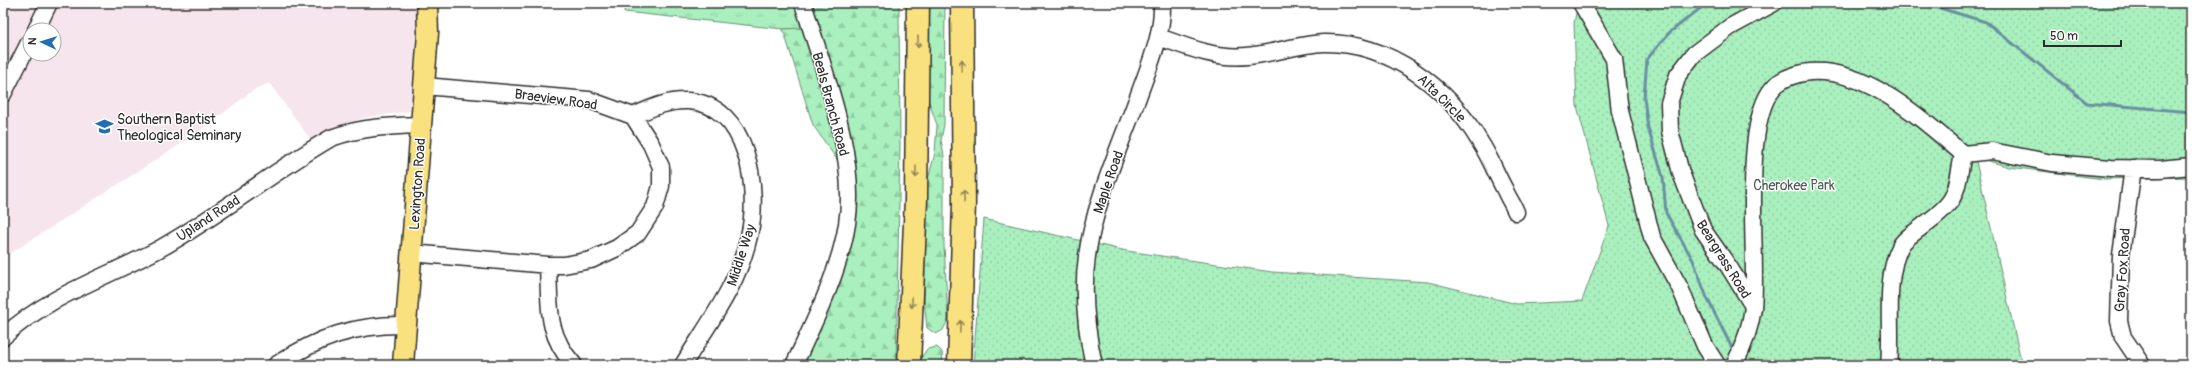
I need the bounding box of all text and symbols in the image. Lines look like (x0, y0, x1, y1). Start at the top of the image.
north arrow (22, 22, 62, 62)
scale bar (2044, 22, 2121, 48)
text: 50 m (2050, 29, 2078, 44)
one-way arrow (914, 35, 922, 48)
text: N (26, 37, 39, 46)
street label: Beals Branch Road (809, 50, 853, 158)
one-way arrow (958, 60, 966, 73)
street label: Alta Circle (1414, 71, 1469, 126)
street label: Braeview Road (513, 85, 599, 114)
place label: Southern Baptist Theological Seminary (117, 111, 241, 144)
school or university icon: Southern Baptist Theological Seminary (94, 117, 114, 137)
street label: Lexington Road (406, 137, 429, 231)
street label: Maple Road (1090, 148, 1127, 216)
one-way arrow (913, 165, 920, 178)
park label: Cherokee Park (1753, 177, 1835, 194)
one-way arrow (960, 190, 968, 203)
street label: Upland Road (173, 192, 243, 245)
street label: Beargrass Road (1693, 217, 1755, 302)
street label: Middle Way (724, 222, 759, 288)
street label: Gray Fox Road (2111, 227, 2134, 313)
one-way arrow (908, 295, 916, 308)
one-way arrow (957, 320, 964, 333)

